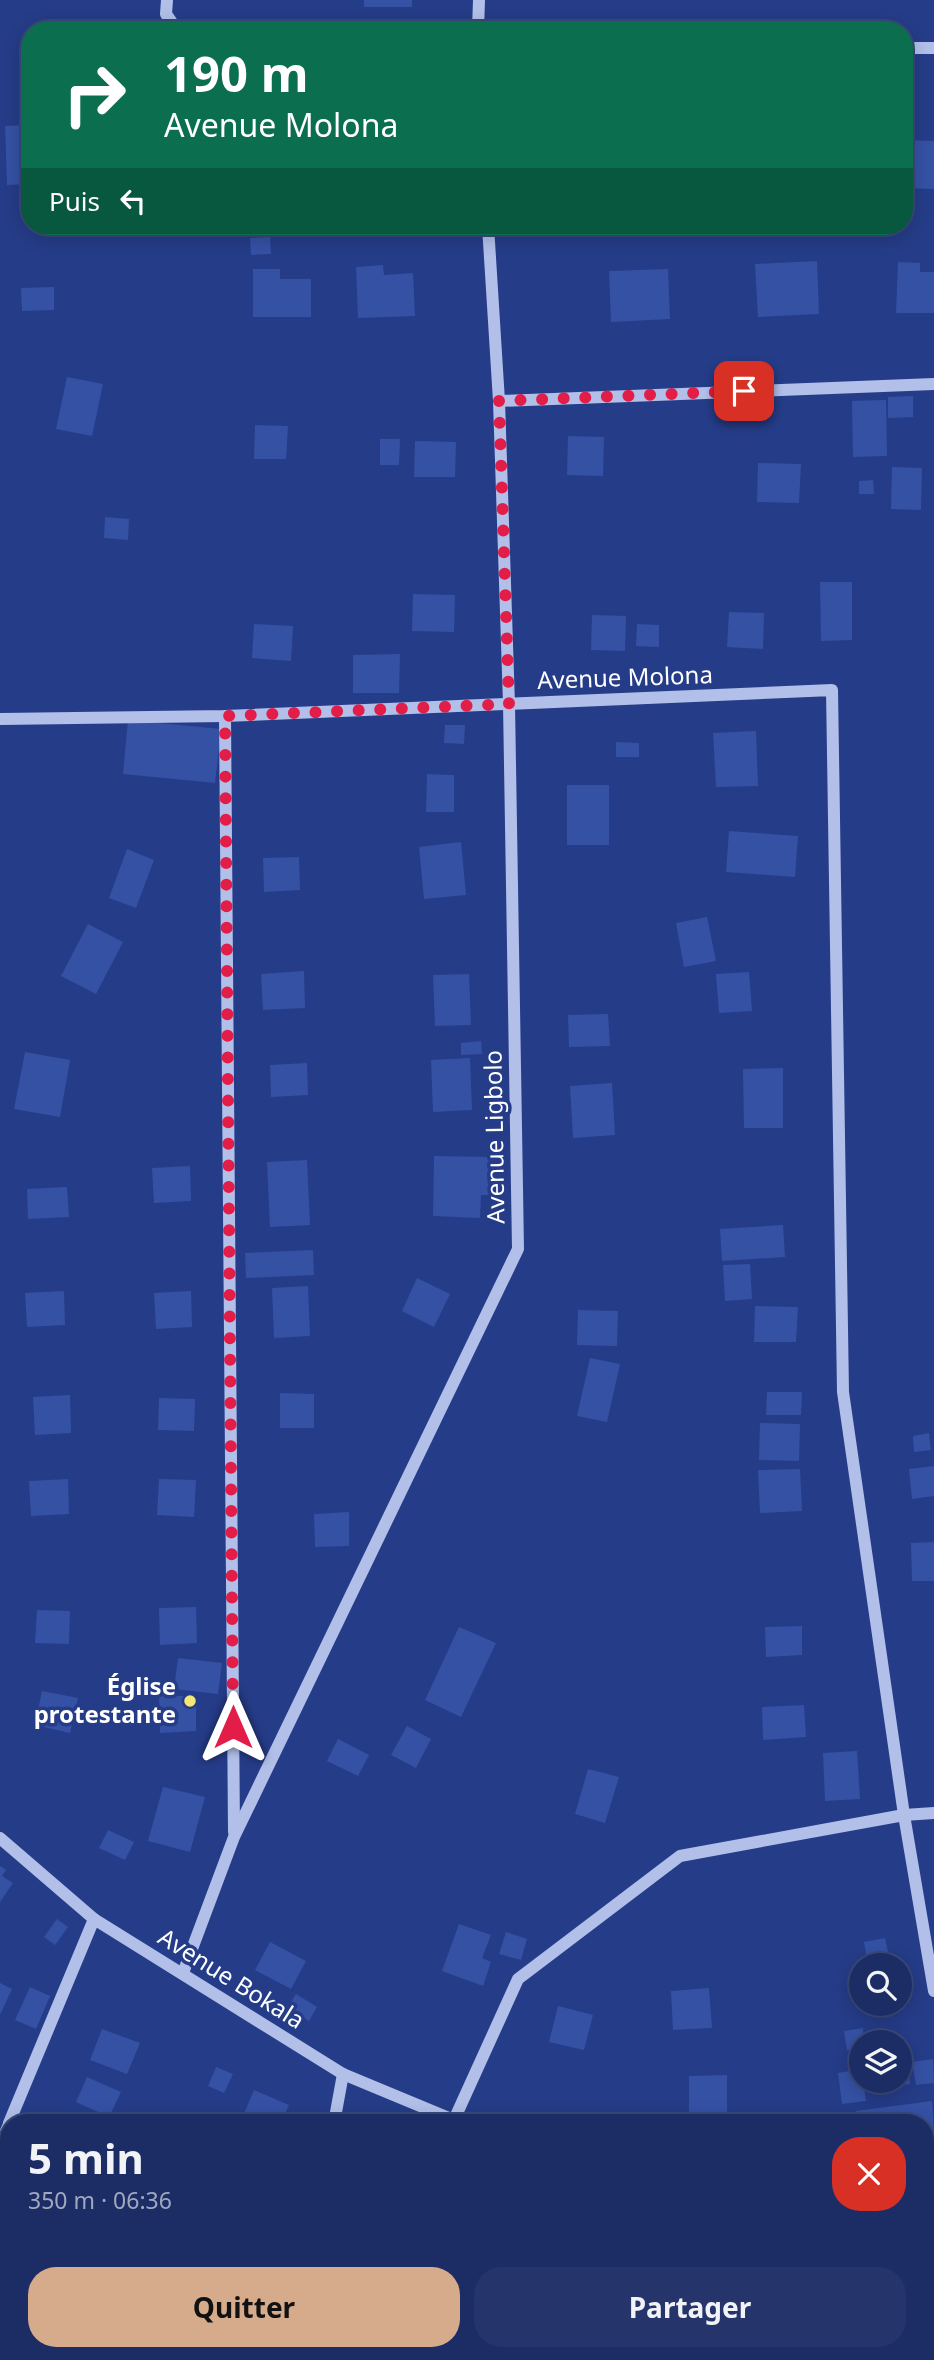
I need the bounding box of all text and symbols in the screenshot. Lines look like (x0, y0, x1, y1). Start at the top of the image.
text: 190 m (164, 40, 309, 106)
icon: right (49, 49, 140, 140)
text: Avenue Molona (164, 103, 398, 146)
icon: left (114, 182, 152, 220)
text: Puis (49, 183, 100, 219)
pin (714, 361, 774, 421)
icon: arrive (725, 372, 763, 410)
street label: Avenue Molona (537, 657, 713, 696)
street label: Avenue Ligbolo (475, 1050, 512, 1224)
place label: Église protestante (34, 1669, 176, 1730)
position arrow (196, 1690, 270, 1764)
marker: Église protestante (182, 1693, 198, 1709)
street label: Avenue Bokala (152, 1920, 311, 2036)
map controls (849, 1953, 912, 2093)
button: search (849, 1953, 912, 2016)
button: layers (849, 2030, 912, 2093)
text: 5 min (28, 2129, 144, 2186)
button: close (832, 2137, 906, 2211)
text: 350 m · 06:36 (28, 2184, 172, 2216)
button: Quitter (28, 2267, 460, 2347)
button: Partager (474, 2267, 906, 2347)

